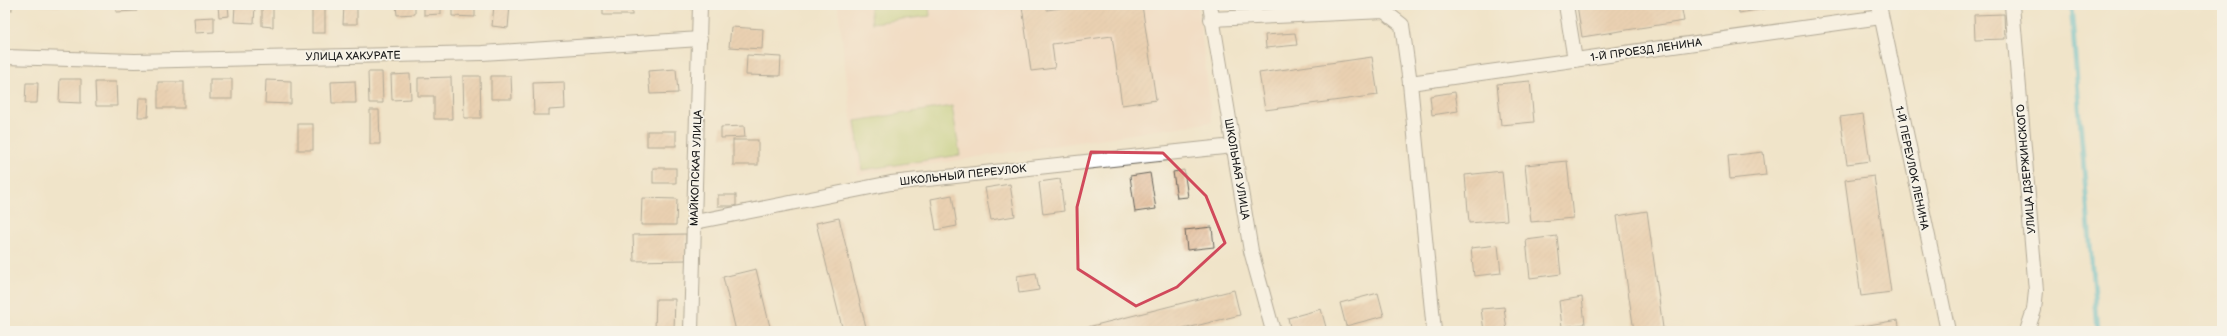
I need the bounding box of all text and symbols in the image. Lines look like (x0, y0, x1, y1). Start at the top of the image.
street label: 1-Й ПРОЕЗД ЛЕНИНА (1590, 36, 1703, 64)
street label: УЛИЦА ХАКУРАТЕ (305, 49, 401, 63)
street label: УЛИЦА ДЗЕРЖИНСКОГО (2014, 103, 2038, 234)
street label: 1-Й ПЕРЕУЛОК ЛЕНИНА (1893, 105, 1932, 231)
street label: МАЙКОПСКАЯ УЛИЦА (687, 109, 705, 226)
street label: ШКОЛЬНАЯ УЛИЦА (1222, 117, 1252, 221)
street label: ШКОЛЬНЫЙ ПЕРЕУЛОК (899, 162, 1028, 188)

